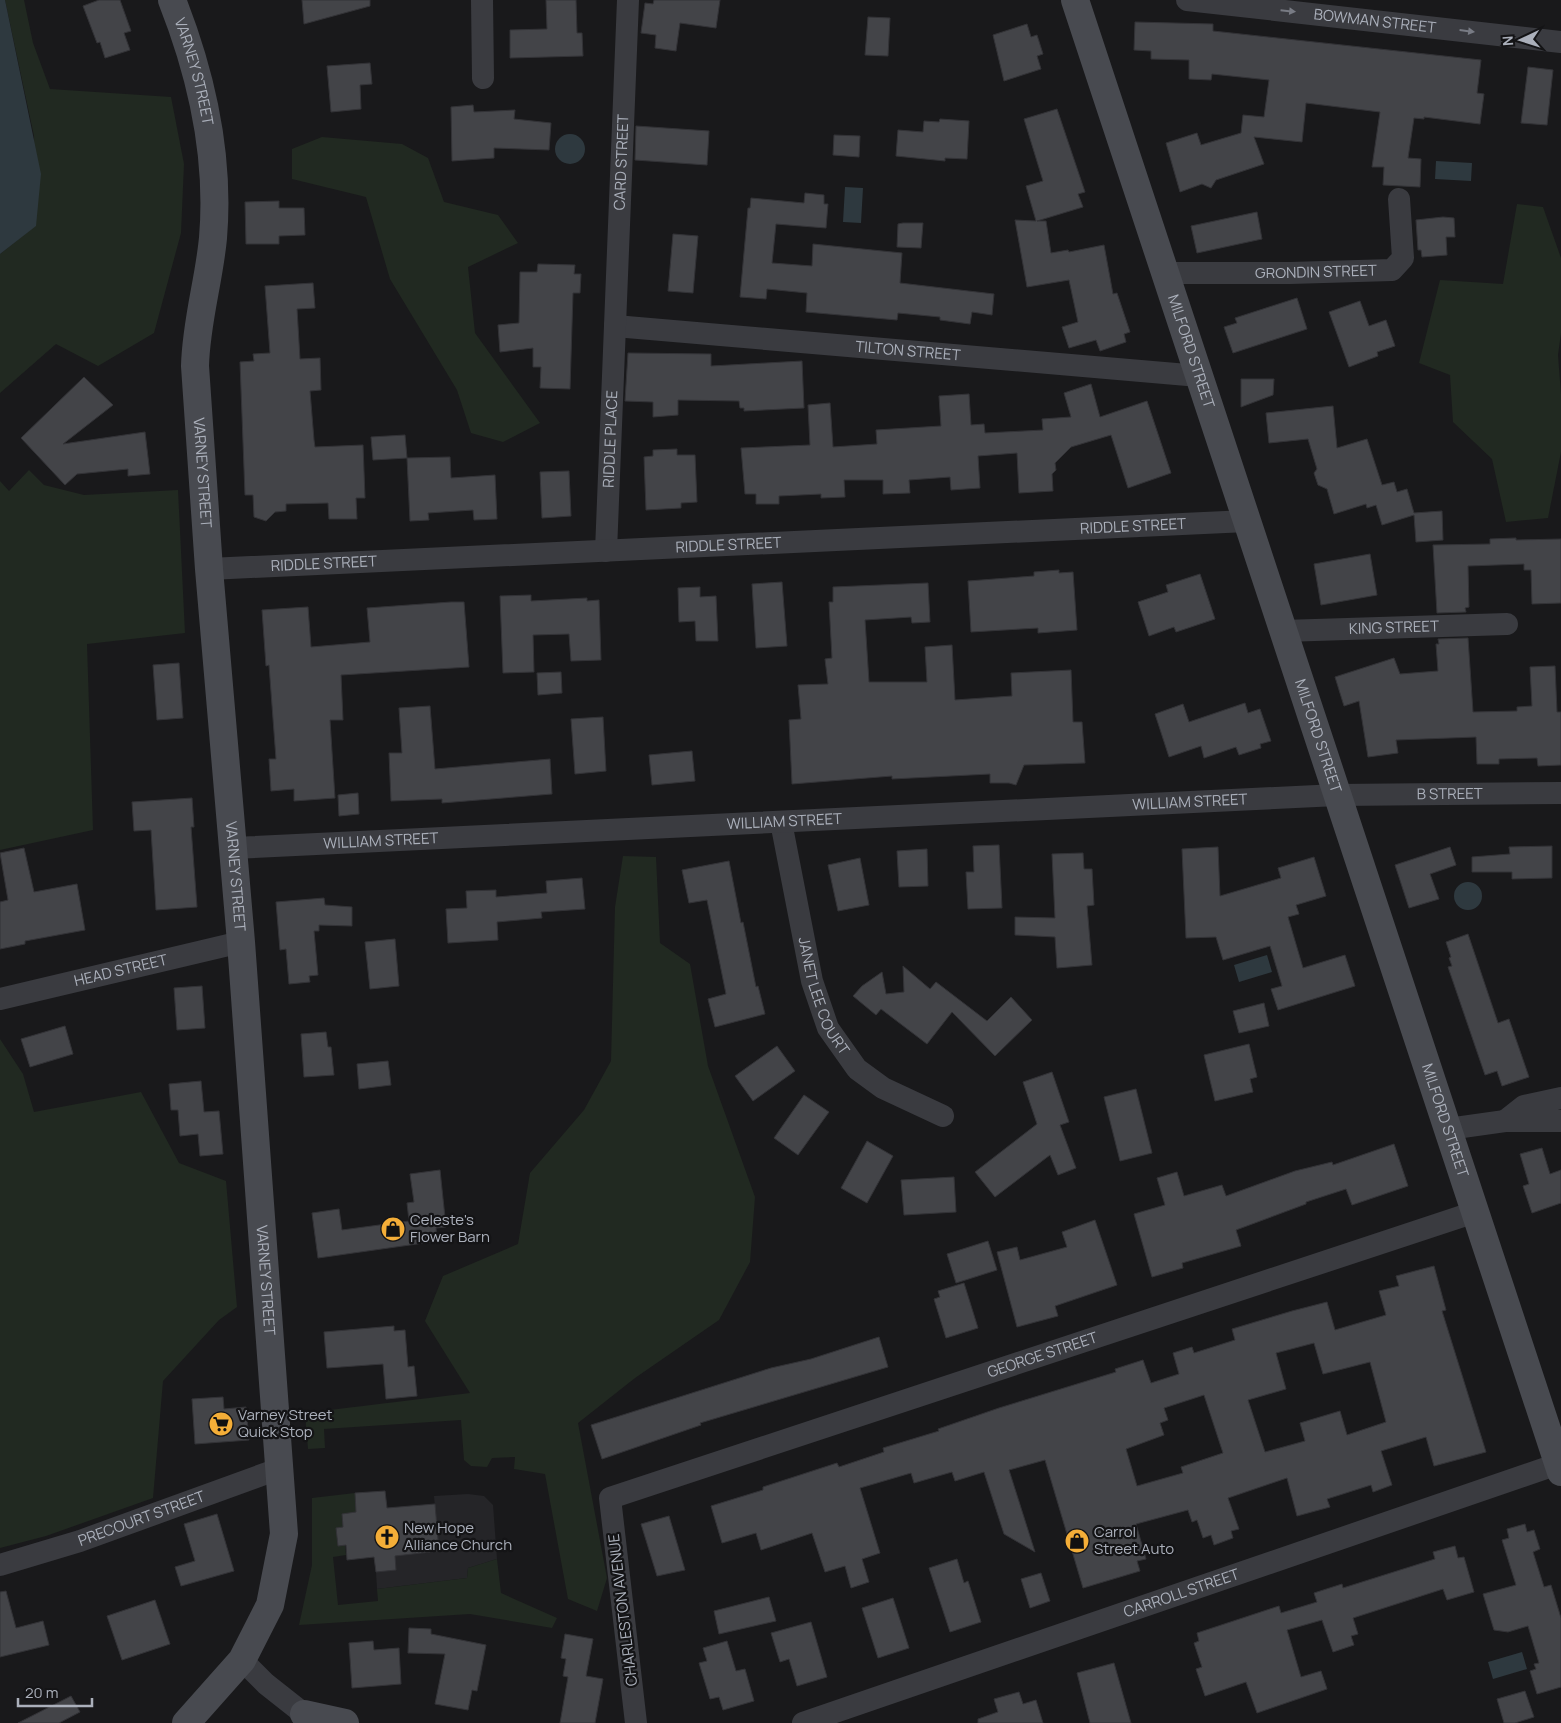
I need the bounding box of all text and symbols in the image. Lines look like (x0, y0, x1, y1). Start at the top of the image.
street label: BOWMAN STREET (1313, 3, 1437, 38)
one-way arrow (1280, 7, 1296, 15)
street label: VARNEY STREET (170, 15, 219, 127)
north arrow (1496, 15, 1546, 65)
one-way arrow (1459, 27, 1475, 35)
text: N (1498, 35, 1517, 47)
street label: CARD STREET (609, 114, 633, 211)
street label: GRONDIN STREET (1255, 259, 1377, 283)
street label: MILFORD STREET (1163, 292, 1220, 411)
street label: TILTON STREET (855, 336, 961, 366)
street label: RIDDLE PLACE (598, 390, 622, 488)
street label: VARNEY STREET (189, 417, 217, 528)
street label: RIDDLE STREET (1079, 513, 1187, 539)
street label: RIDDLE STREET (675, 532, 782, 557)
street label: RIDDLE STREET (270, 550, 377, 576)
street label: KING STREET (1349, 615, 1439, 639)
street label: MILFORD STREET (1290, 676, 1347, 795)
street label: B STREET (1417, 783, 1483, 804)
street label: WILLIAM STREET (1132, 788, 1248, 815)
street label: WILLIAM STREET (726, 808, 842, 834)
street label: VARNEY STREET (221, 820, 251, 932)
street label: WILLIAM STREET (323, 827, 439, 854)
street label: JANET LEE COURT (794, 935, 855, 1059)
street label: HEAD STREET (72, 949, 169, 991)
street label: MILFORD STREET (1417, 1061, 1474, 1180)
place label: Celeste's Flower Barn (410, 1209, 490, 1247)
shop icon: Celeste's Flower Barn (380, 1216, 406, 1242)
street label: VARNEY STREET (252, 1224, 281, 1336)
street label: GEORGE STREET (984, 1327, 1100, 1383)
place label: Varney Street Quick Stop (238, 1404, 333, 1442)
supermarket icon: Varney Street Quick Stop (208, 1411, 234, 1437)
street label: PRECOURT STREET (75, 1485, 208, 1551)
place label: New Hope Alliance Church (404, 1517, 512, 1555)
place label: Carrol Street Auto (1094, 1521, 1174, 1559)
church icon: New Hope Alliance Church (374, 1524, 400, 1550)
shop icon: Carrol Street Auto (1064, 1528, 1090, 1554)
street label: CHARLESTON AVENUE (603, 1533, 642, 1688)
street label: CARROLL STREET (1121, 1563, 1242, 1622)
scale bar (18, 1676, 91, 1708)
text: 20 m (25, 1682, 58, 1703)

